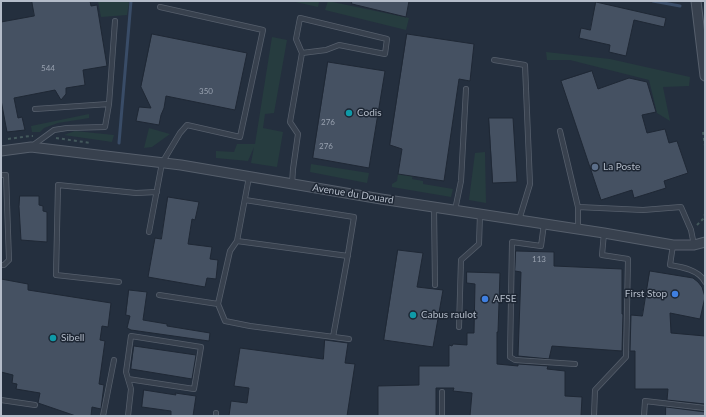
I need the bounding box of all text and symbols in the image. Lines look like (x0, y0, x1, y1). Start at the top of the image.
house number: 544 (41, 63, 55, 73)
house number: 350 (199, 86, 213, 96)
place label: Codis (357, 107, 382, 119)
marker: Codis (344, 108, 354, 118)
house number: 276 (321, 117, 335, 127)
house number: 276 (319, 141, 333, 151)
place label: La Poste (603, 161, 640, 173)
marker: La Poste (590, 162, 600, 172)
street label: Avenue du Douard (311, 182, 395, 206)
house number: 113 (532, 254, 546, 264)
place label: First Stop (625, 288, 667, 300)
marker: First Stop (670, 289, 680, 299)
place label: AFSE (493, 293, 516, 305)
marker: AFSE (480, 294, 490, 304)
place label: Cabus raulot (421, 309, 476, 321)
marker: Cabus raulot (408, 310, 418, 320)
place label: Sibell (61, 332, 84, 344)
marker: Sibell (48, 333, 58, 343)

